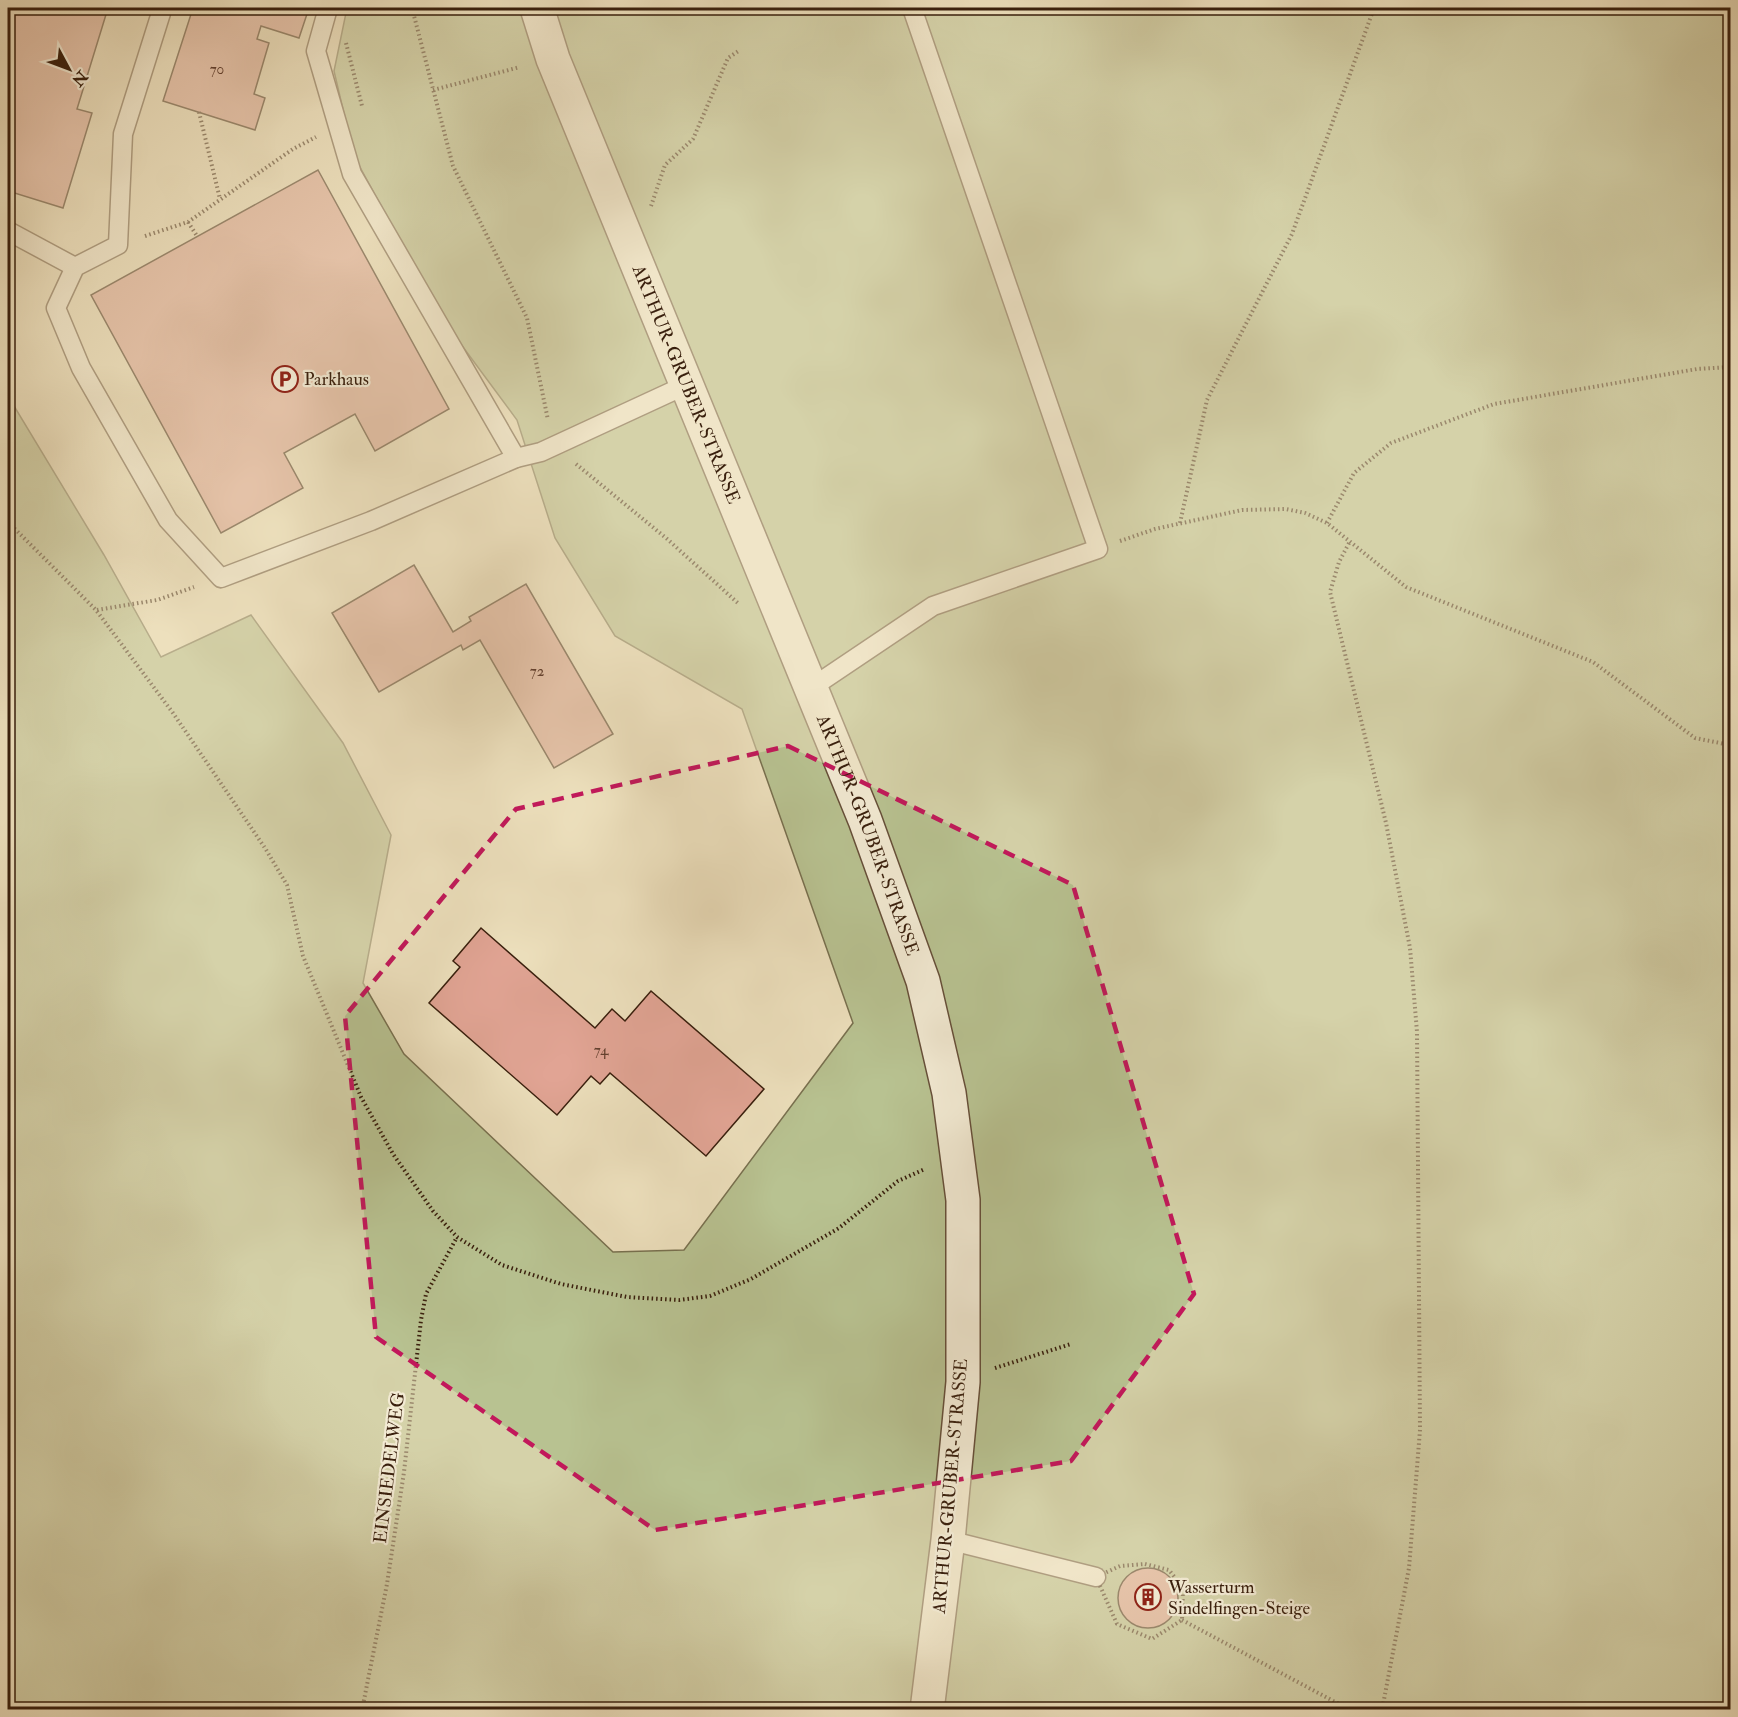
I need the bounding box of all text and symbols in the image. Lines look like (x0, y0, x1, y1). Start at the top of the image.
north arrow (39, 39, 99, 99)
house number: 70 (210, 60, 224, 79)
text: N (67, 65, 92, 91)
street label: ARTHUR-GRUBER-STRASSE (626, 261, 745, 507)
parking icon: Parkhaus (270, 364, 300, 394)
place label: Parkhaus (304, 368, 369, 391)
house number: 72 (530, 662, 545, 681)
street label: ARTHUR-GRUBER-STRASSE (811, 710, 924, 959)
house number: 74 (594, 1041, 609, 1060)
street label: ARTHUR-GRUBER-STRASSE (928, 1357, 973, 1616)
street label: EINSIEDELWEG (369, 1391, 410, 1545)
place label: Wasserturm Sindelfingen-Steige (1167, 1576, 1310, 1620)
building icon: Wasserturm Sindelfingen-Steige (1133, 1582, 1163, 1612)

